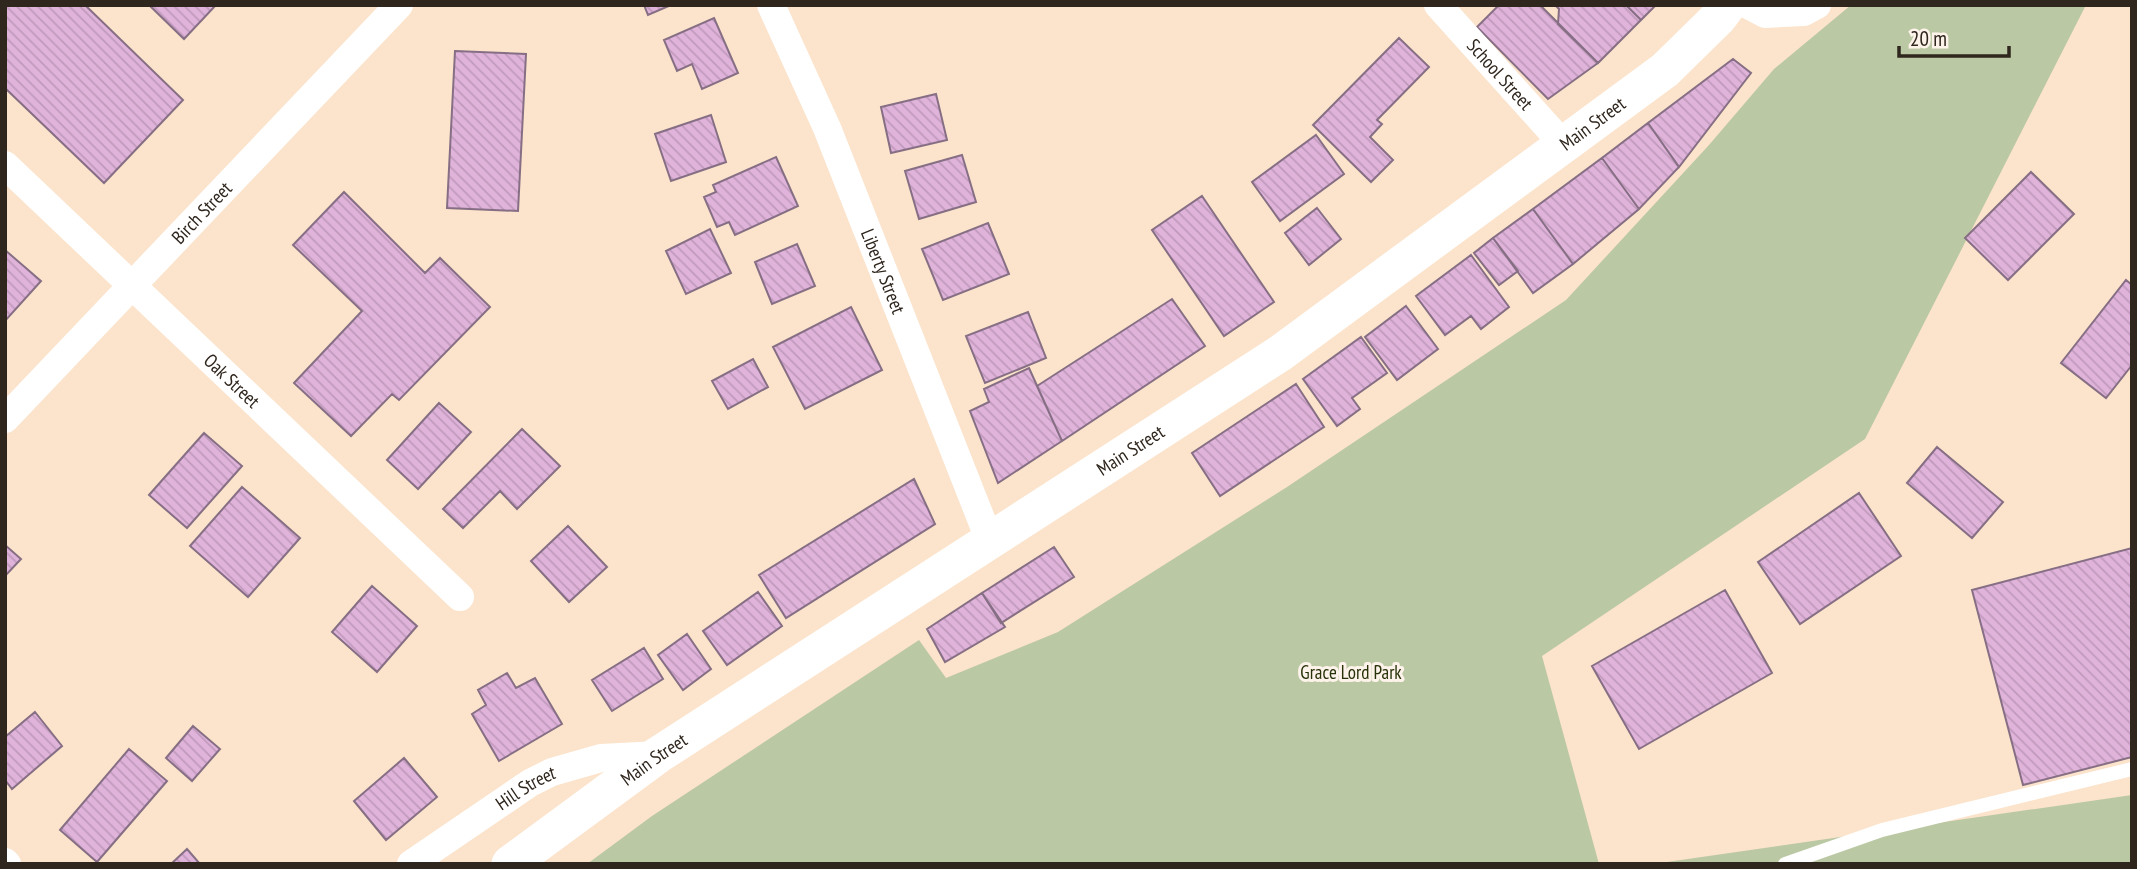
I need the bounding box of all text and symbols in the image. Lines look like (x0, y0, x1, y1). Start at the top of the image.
scale bar (1899, 14, 2009, 58)
text: 20 m (1910, 25, 1947, 52)
street label: School Street (1462, 34, 1539, 115)
street label: Main Street (1555, 91, 1630, 156)
street label: Birch Street (166, 176, 237, 249)
street label: Liberty Street (856, 225, 911, 318)
street label: Oak Street (199, 348, 266, 413)
street label: Main Street (1092, 419, 1169, 481)
park label: Grace Lord Park (1300, 660, 1402, 684)
street label: Main Street (616, 727, 692, 791)
street label: Hill Street (491, 759, 559, 815)

